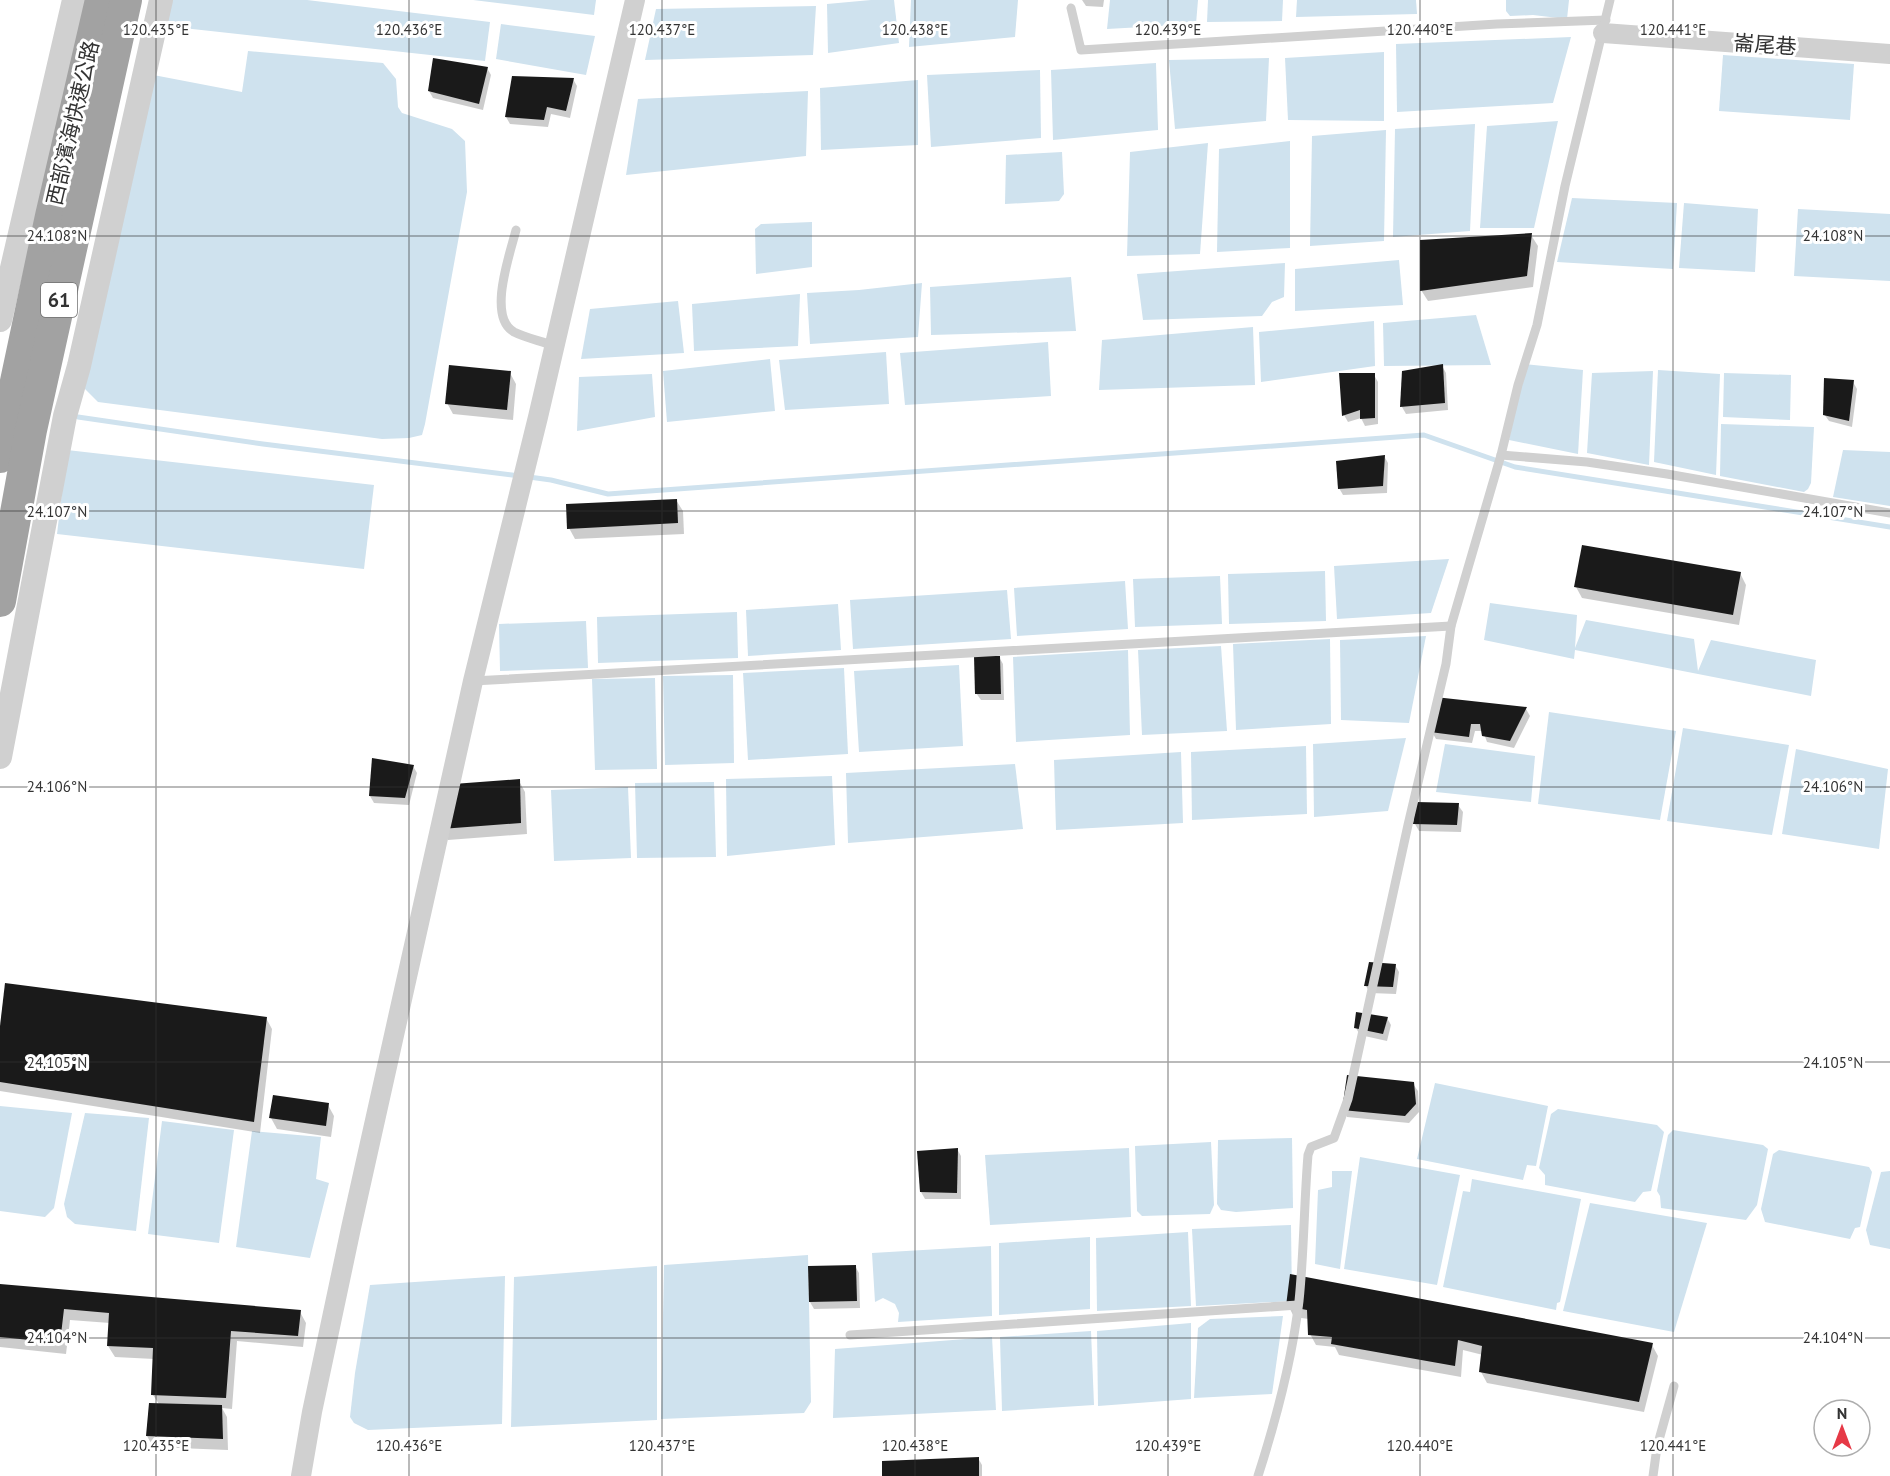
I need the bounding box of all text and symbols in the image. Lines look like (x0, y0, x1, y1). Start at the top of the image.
text: 120.435°E (123, 20, 189, 39)
text: 120.436°E (376, 20, 442, 39)
text: 120.437°E (629, 20, 695, 39)
text: 120.438°E (882, 20, 948, 39)
text: 120.439°E (1135, 20, 1201, 39)
text: 120.440°E (1387, 20, 1453, 39)
text: 120.441°E (1640, 20, 1706, 39)
street label: 崙尾巷 (1733, 29, 1797, 60)
street label: 西部濱海快速公路 (40, 38, 105, 208)
text: 24.108°N (27, 226, 87, 245)
text: 24.108°N (1803, 226, 1863, 245)
road number: 61 (41, 283, 77, 317)
text: 24.107°N (27, 502, 87, 521)
text: 24.107°N (1803, 502, 1863, 521)
text: 24.106°N (27, 777, 87, 796)
text: 24.106°N (1803, 777, 1863, 796)
text: 24.105°N (27, 1053, 87, 1072)
text: 24.105°N (1803, 1053, 1863, 1072)
text: 24.104°N (27, 1328, 87, 1347)
text: 24.104°N (1803, 1328, 1863, 1347)
north arrow (1812, 1398, 1872, 1458)
text: N (1837, 1403, 1847, 1423)
text: 120.435°E (123, 1436, 189, 1455)
text: 120.436°E (376, 1436, 442, 1455)
text: 120.437°E (629, 1436, 695, 1455)
text: 120.438°E (882, 1436, 948, 1455)
text: 120.439°E (1135, 1436, 1201, 1455)
text: 120.440°E (1387, 1436, 1453, 1455)
text: 120.441°E (1640, 1436, 1706, 1455)

